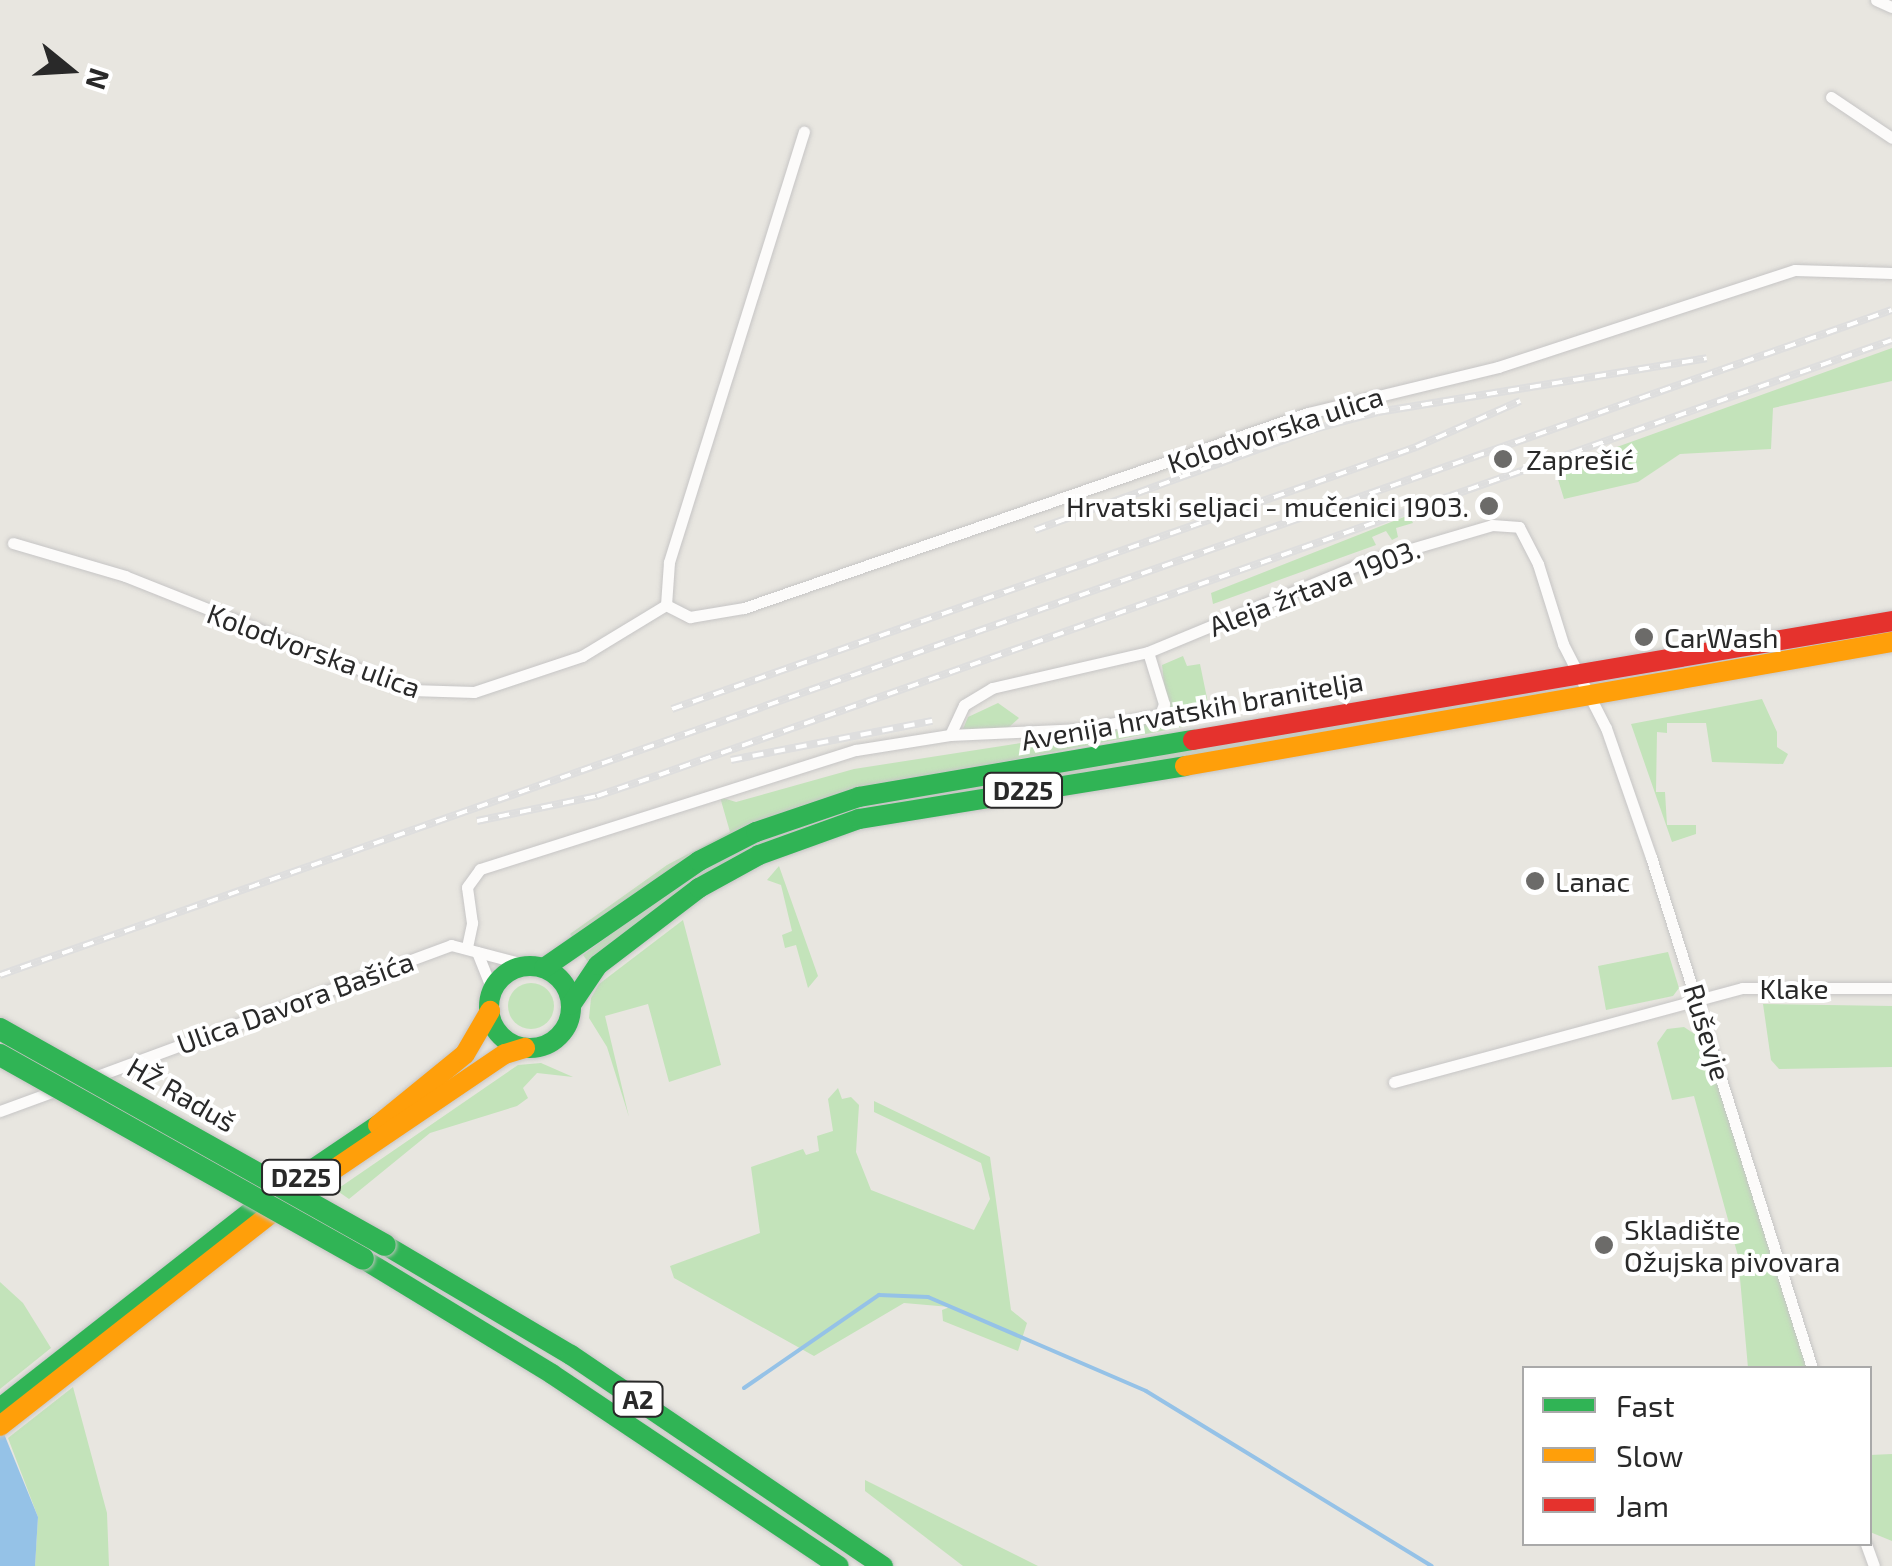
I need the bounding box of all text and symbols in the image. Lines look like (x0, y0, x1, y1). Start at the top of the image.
north arrow (20, 20, 120, 120)
text: N (79, 64, 118, 94)
street label: Kolodvorska ulica (1163, 378, 1387, 480)
place label: Zaprešić (1526, 442, 1634, 476)
marker: Zaprešić (1490, 446, 1516, 472)
place label: Hrvatski seljaci - mučenici 1903. (1066, 489, 1469, 523)
marker: Hrvatski seljaci - mučenici 1903. (1478, 495, 1500, 517)
street label: Aleja žrtava 1903. (1204, 531, 1424, 643)
street label: Kolodvorska ulica (203, 596, 425, 704)
place label: CarWash (1664, 620, 1779, 654)
marker: CarWash (1633, 626, 1655, 648)
street label: Avenija hrvatskih branitelja (1018, 663, 1366, 757)
road number: D225 (983, 770, 1063, 810)
place label: Lanac (1555, 864, 1630, 898)
marker: Lanac (1524, 870, 1546, 892)
street label: Ulica Davora Bašića (172, 944, 418, 1060)
street label: Klake (1759, 971, 1829, 1005)
street label: Ruševje (1677, 980, 1739, 1084)
street label: HŽ Raduš (122, 1050, 242, 1138)
road number: D225 (261, 1157, 341, 1197)
place label: Skladište Ožujska pivovara (1624, 1212, 1840, 1278)
marker: Skladište Ožujska pivovara (1593, 1234, 1615, 1256)
legend (1522, 1366, 1872, 1546)
road number: A2 (610, 1379, 666, 1419)
text: Fast (1616, 1387, 1675, 1423)
text: Slow (1616, 1437, 1683, 1473)
text: Jam (1616, 1487, 1669, 1523)

